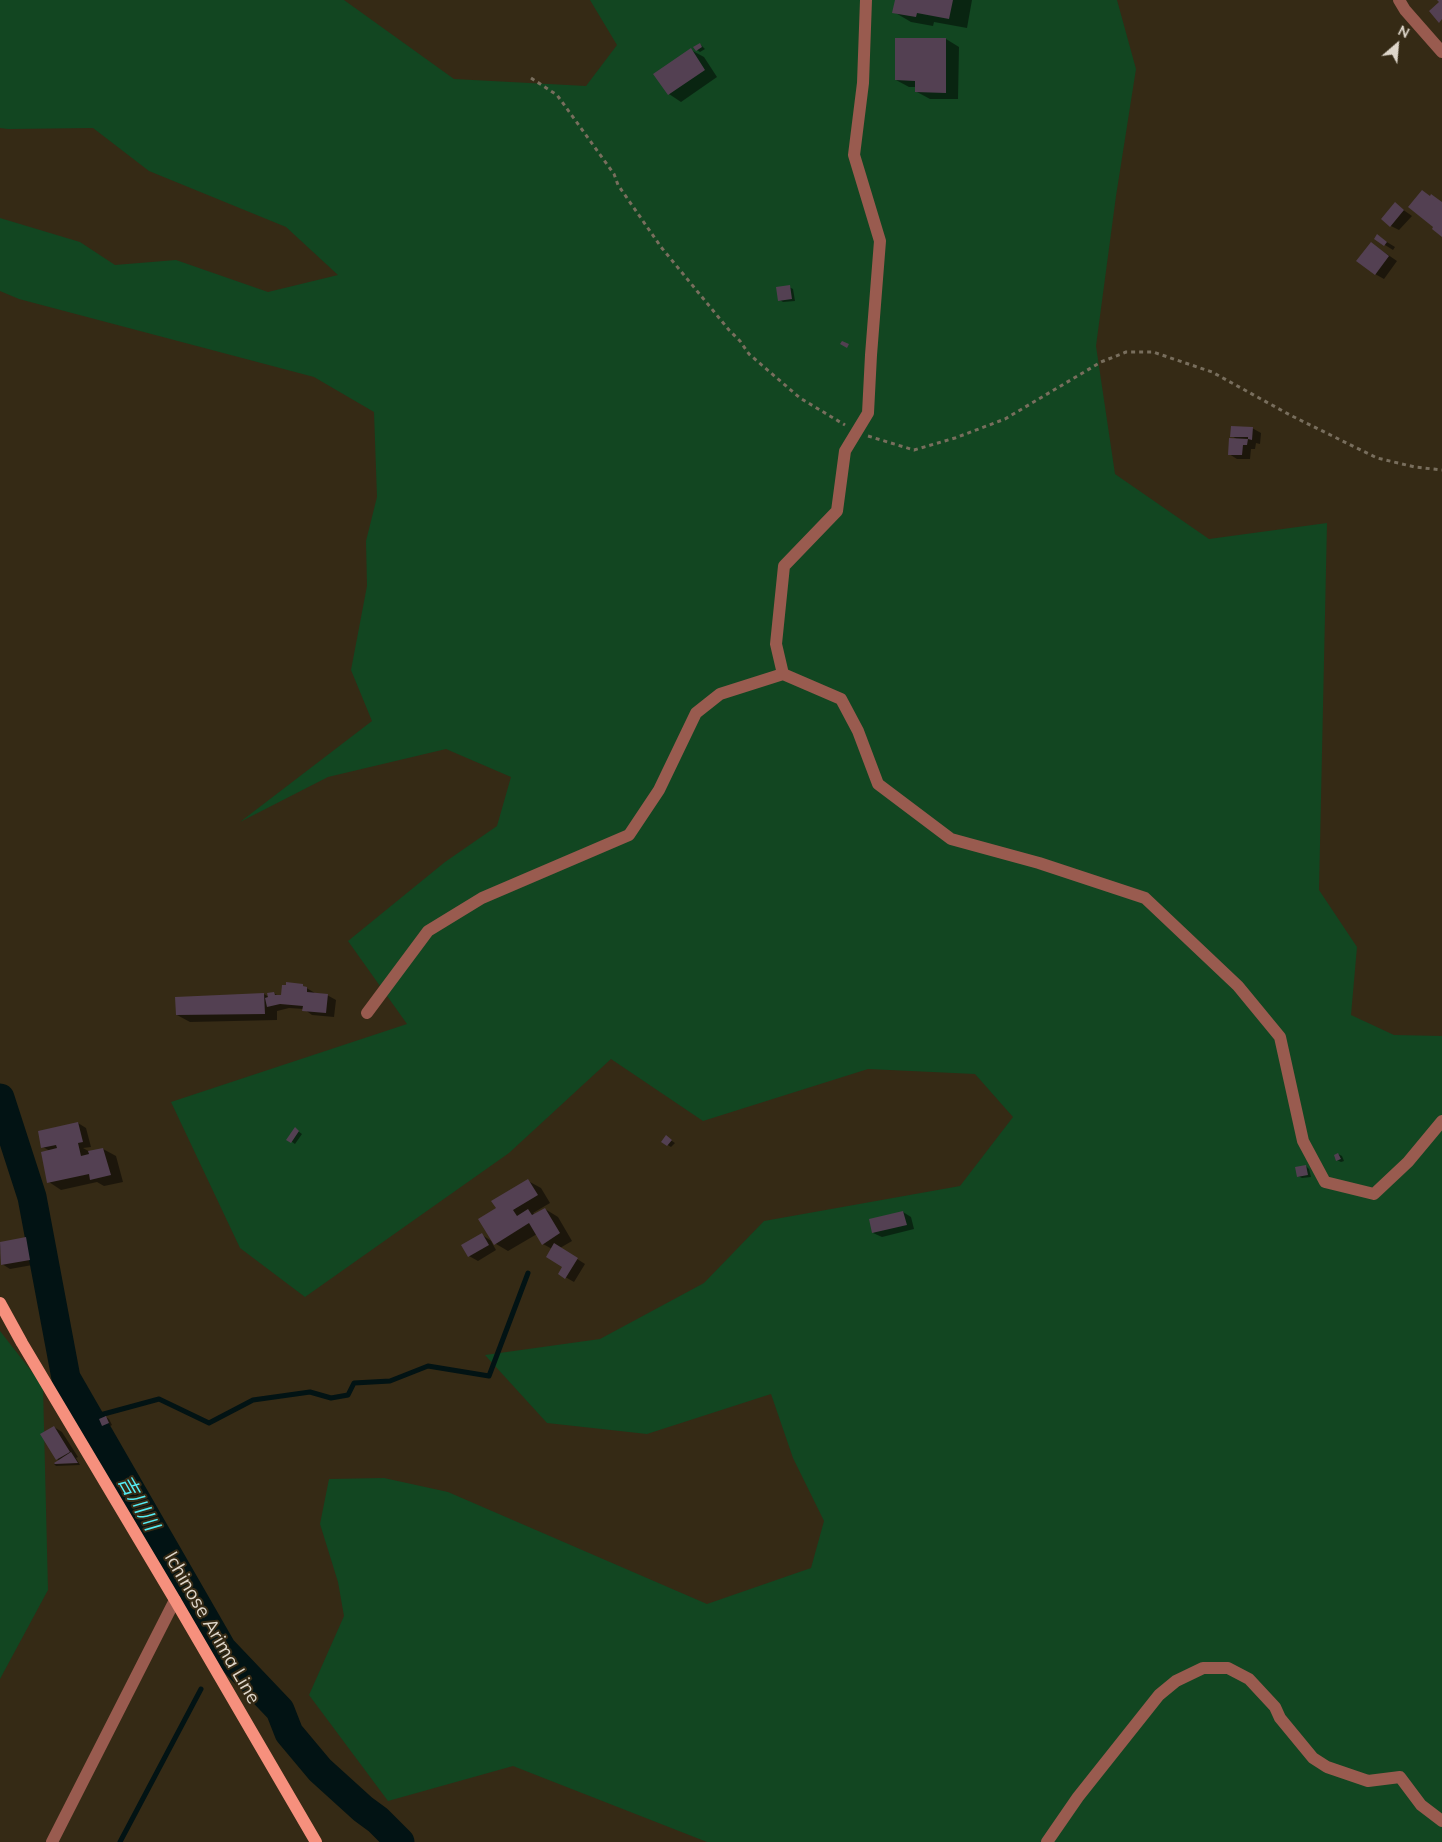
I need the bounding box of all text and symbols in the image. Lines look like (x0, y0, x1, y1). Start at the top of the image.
north arrow (1372, 20, 1422, 70)
text: N (1395, 21, 1413, 42)
water label: 吉川川 (113, 1471, 163, 1535)
street label: Ichinose Arima Line (159, 1548, 265, 1708)

